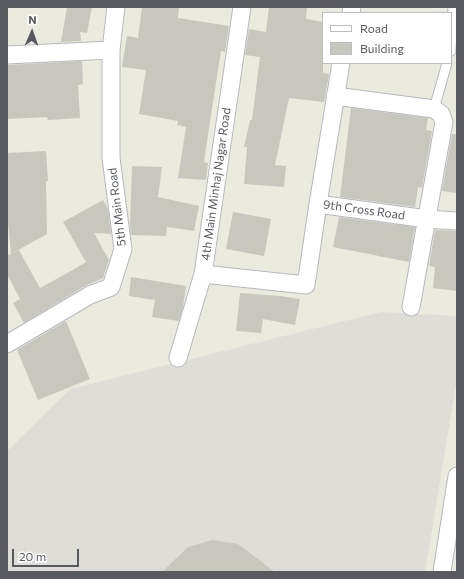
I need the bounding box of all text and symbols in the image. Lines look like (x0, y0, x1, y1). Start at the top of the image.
north arrow (12, 12, 52, 52)
legend (322, 12, 452, 64)
text: N (28, 13, 37, 26)
text: Road (360, 21, 388, 35)
text: Building (360, 41, 404, 55)
street label: 4th Main Minhaj Nagar Road (198, 107, 234, 261)
street label: 5th Main Road (105, 167, 129, 247)
street label: 9th Cross Road (322, 197, 406, 223)
scale bar (14, 541, 81, 567)
text: 20 m (19, 549, 46, 563)

